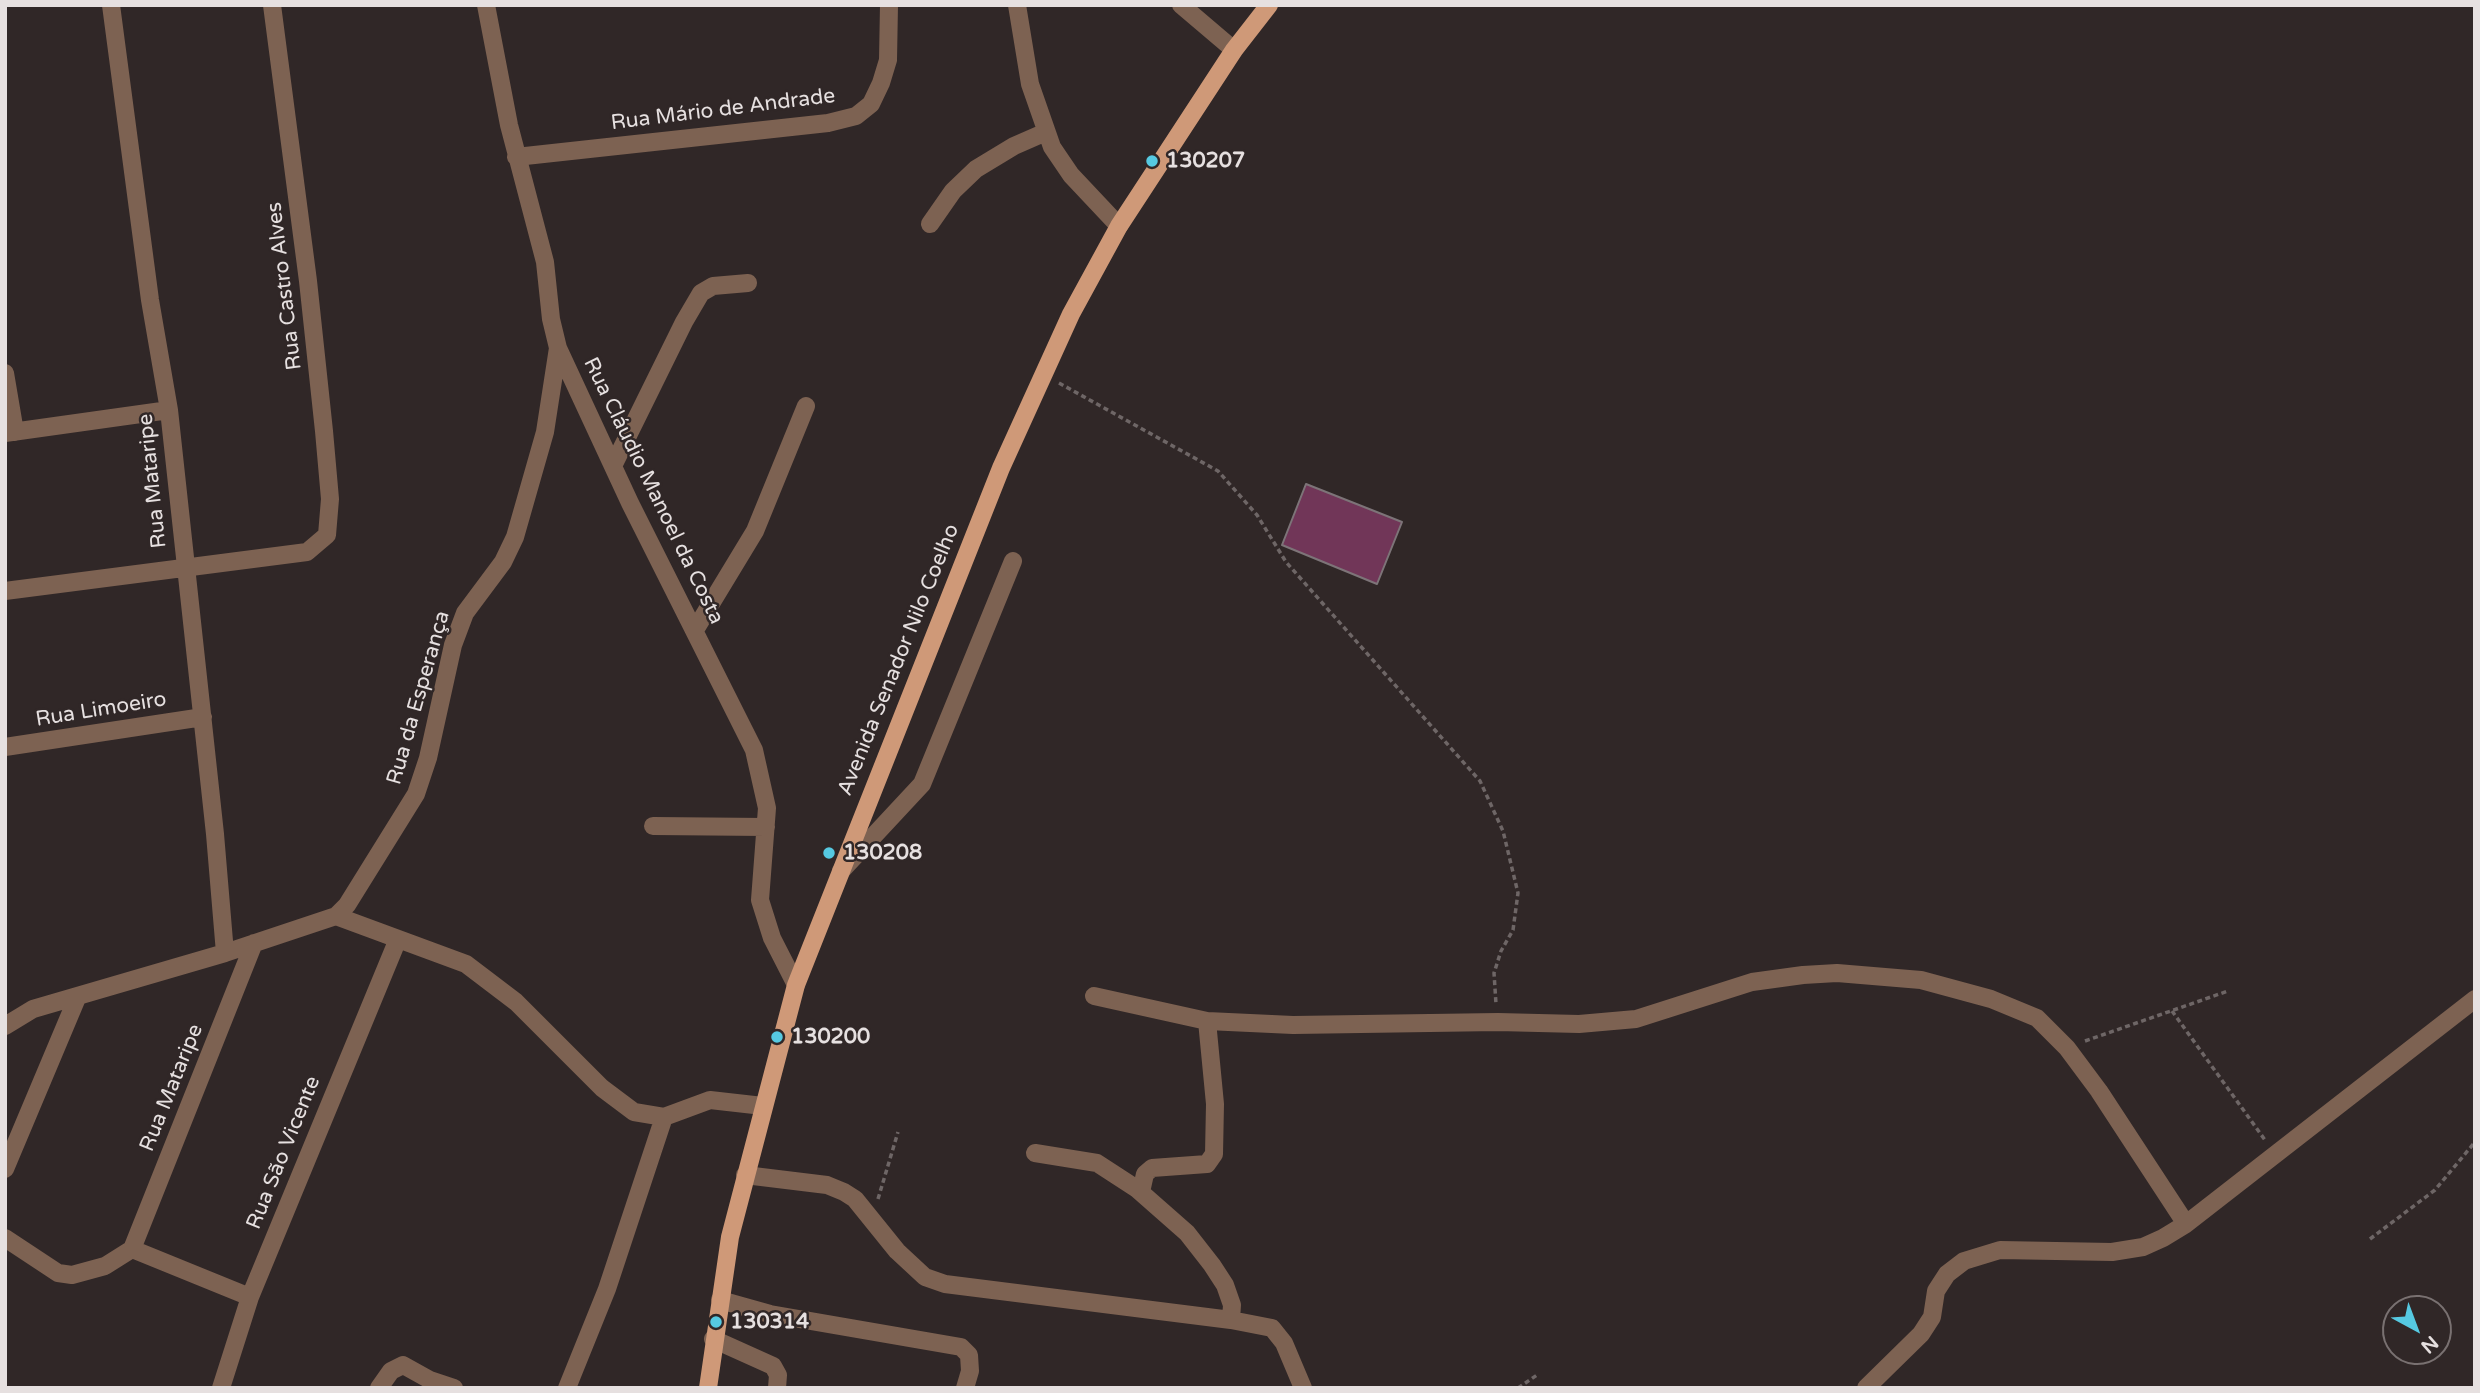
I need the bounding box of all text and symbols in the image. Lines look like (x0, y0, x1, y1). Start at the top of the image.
street label: Rua Mário de Andrade (609, 84, 837, 136)
place label: 130207 (1166, 148, 1245, 174)
marker: 130207 (1144, 153, 1160, 169)
street label: Rua Castro Alves (262, 201, 308, 371)
street label: Rua Cláudio Manoel da Costa (577, 354, 729, 628)
street label: Rua Mataripe (133, 413, 173, 549)
street label: Avenida Senador Nilo Coelho (833, 521, 965, 799)
street label: Rua da Esperança (382, 608, 456, 788)
street label: Rua Limoeiro (34, 687, 168, 733)
place label: 130208 (843, 840, 922, 866)
marker: 130208 (821, 845, 837, 861)
street label: Rua Mataripe (135, 1021, 209, 1155)
place label: 130200 (791, 1024, 870, 1050)
marker: 130200 (769, 1029, 785, 1045)
street label: Rua São Vicente (242, 1073, 326, 1233)
north arrow (2382, 1295, 2452, 1365)
place label: 130314 (730, 1309, 809, 1335)
marker: 130314 (708, 1314, 724, 1330)
text: N (2416, 1331, 2442, 1358)

